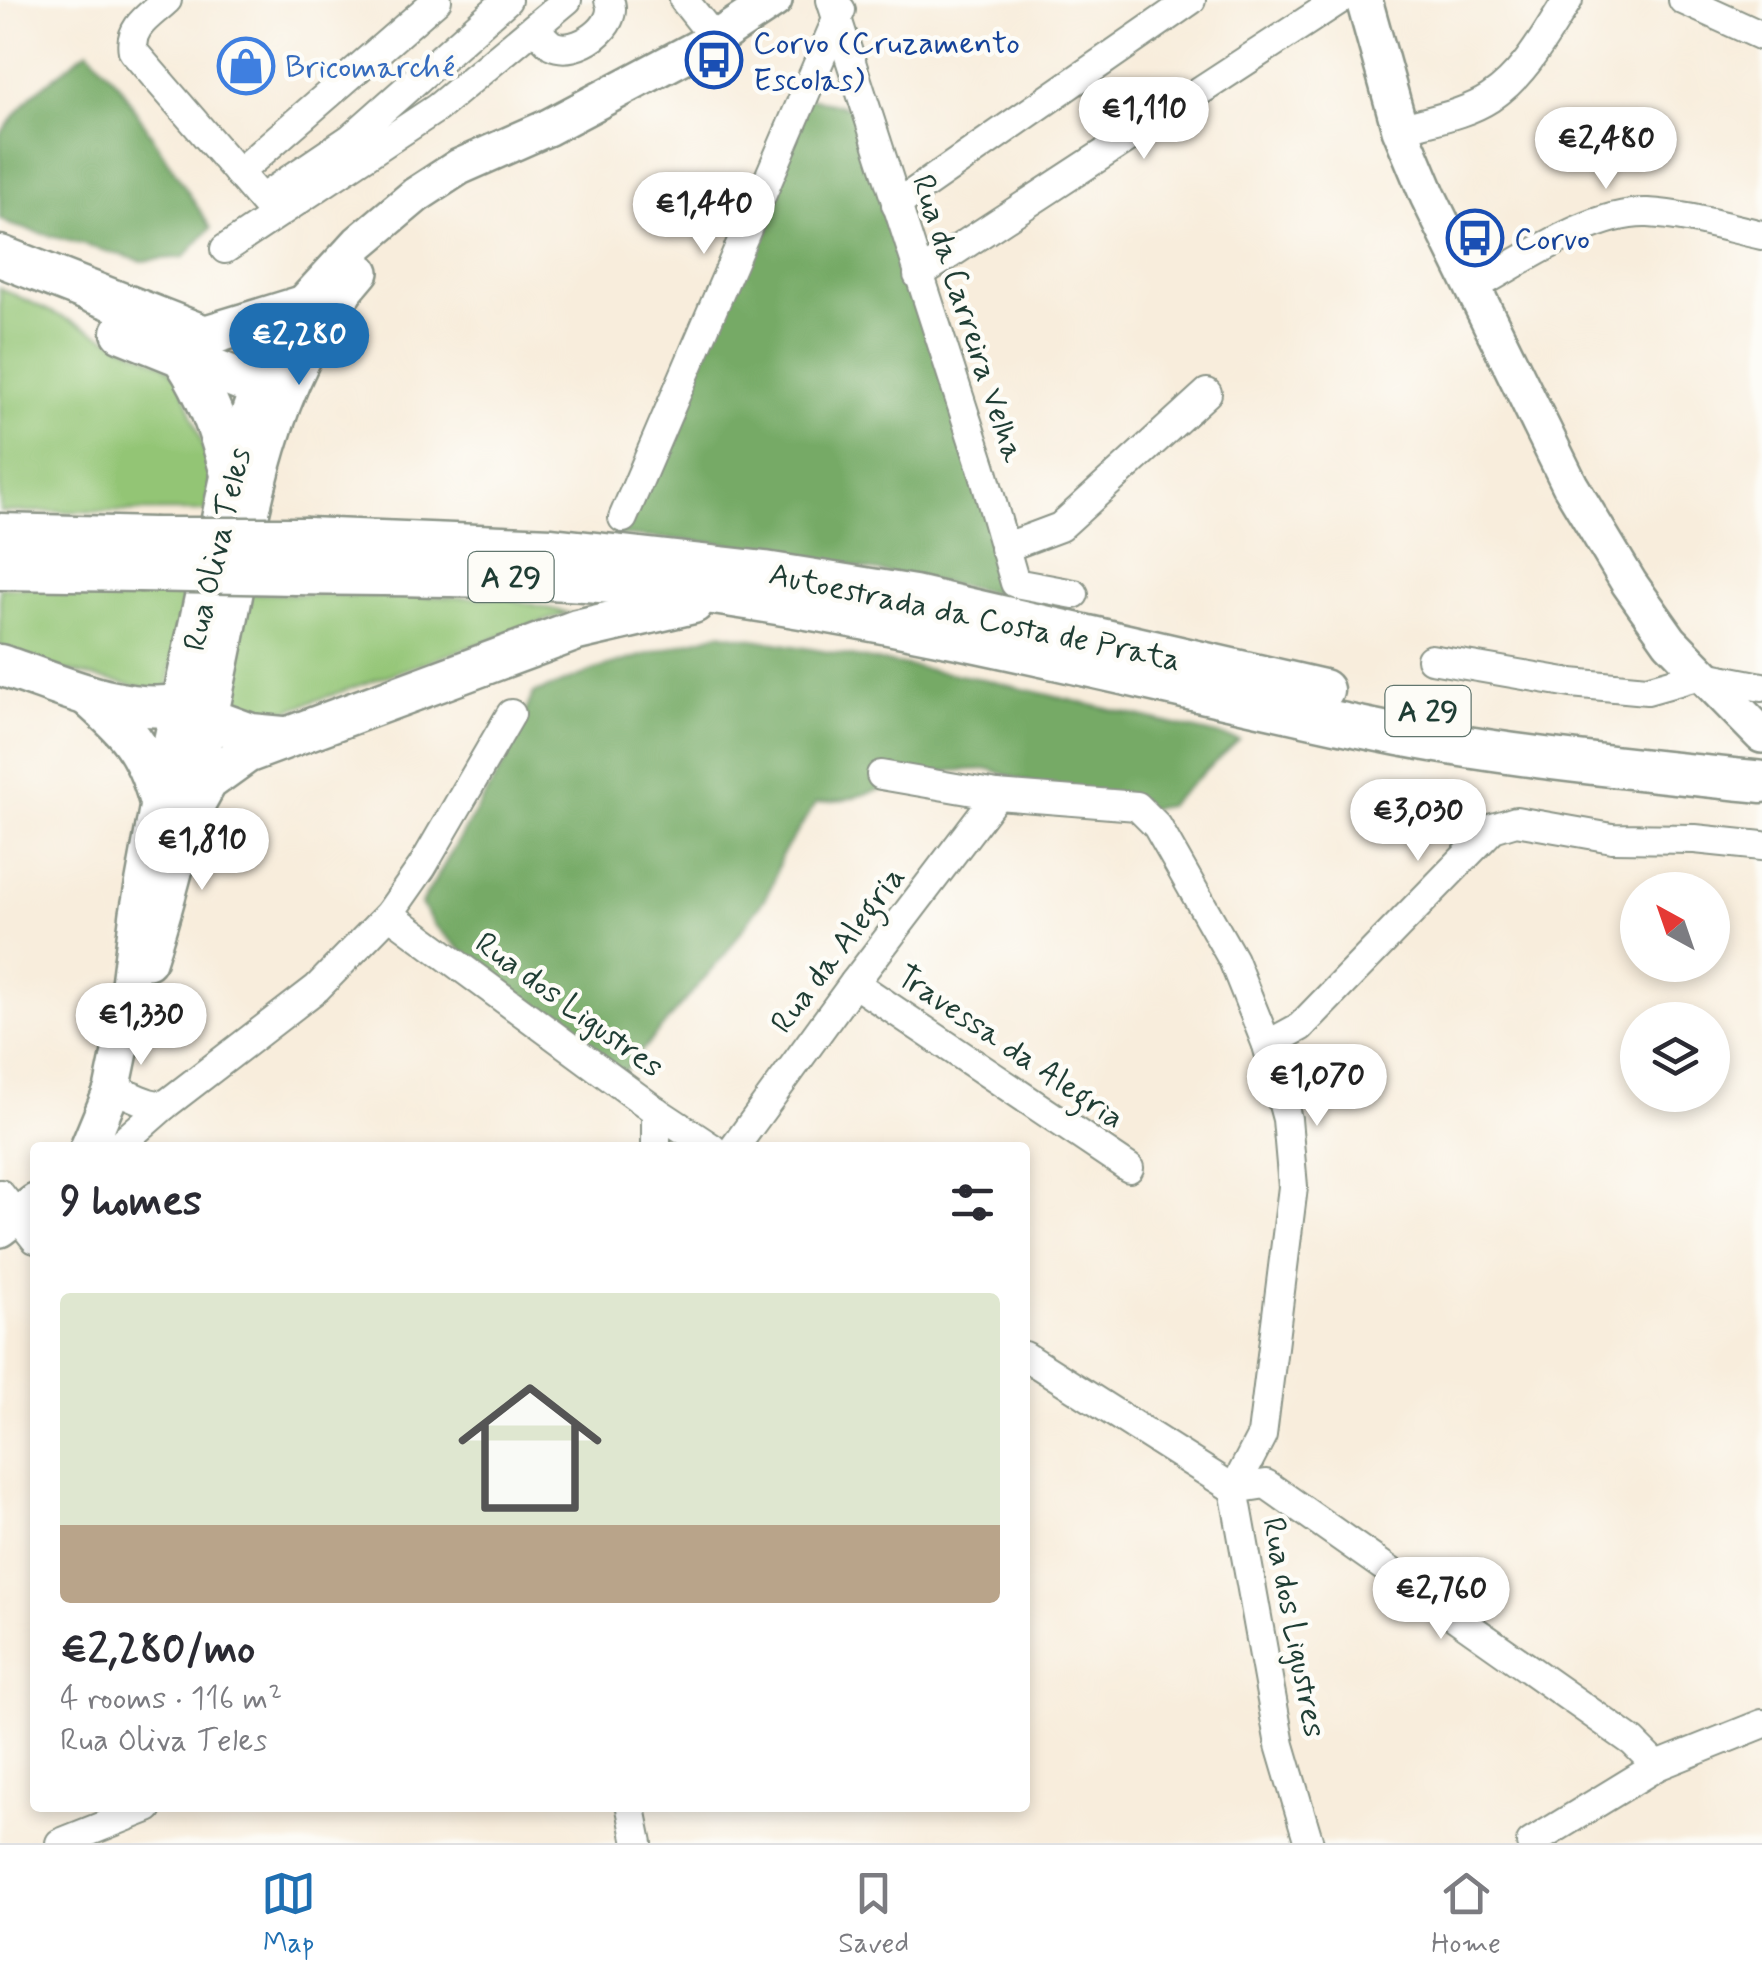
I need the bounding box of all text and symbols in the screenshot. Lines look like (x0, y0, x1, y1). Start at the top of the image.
place label: Corvo (Cruzamento Escolas) (753, 23, 1020, 102)
bus stop icon: Corvo (Cruzamento Escolas) (684, 30, 744, 90)
shop icon: Bricomarché (216, 36, 276, 96)
place label: Bricomarché (285, 47, 455, 89)
pin: €1,110 (1063, 77, 1225, 162)
text: €1,110 (1101, 88, 1187, 130)
pin: €2,480 (1525, 107, 1687, 192)
text: €2,480 (1557, 118, 1655, 160)
street label: Rua da Carreira Velha (901, 170, 1034, 468)
pin: €1,440 (623, 172, 785, 257)
text: €1,440 (655, 183, 753, 225)
bus stop icon: Corvo (1445, 208, 1505, 268)
place label: Corvo (1514, 219, 1590, 261)
pin: €2,280 (218, 303, 380, 388)
text: €2,280 (251, 314, 347, 356)
street label: Rua Oliva Teles (174, 444, 262, 655)
road number: A 29 (468, 552, 554, 602)
street label: Autoestrada da Costa de Prata (765, 554, 1184, 682)
road number: A 29 (1386, 686, 1470, 736)
pin: €3,030 (1337, 779, 1499, 864)
text: €3,030 (1372, 790, 1464, 832)
pin: €1,810 (121, 808, 283, 893)
text: €1,810 (157, 819, 247, 861)
street label: Rua da Alegria (762, 858, 918, 1044)
north arrow (1620, 872, 1730, 982)
map controls (1620, 872, 1730, 1112)
street label: Rua dos Ligustres (466, 923, 672, 1088)
street label: Travessa da Alegria (886, 956, 1132, 1142)
pin: €1,330 (60, 983, 222, 1068)
text: €1,330 (98, 994, 184, 1036)
button: layers (1620, 1002, 1730, 1112)
pin: €1,070 (1236, 1044, 1398, 1129)
text: €1,070 (1269, 1055, 1365, 1097)
text: 9 homes (60, 1175, 202, 1230)
icon: filters (945, 1175, 1000, 1230)
icon: home (440, 1358, 620, 1538)
street label: Rua dos Ligustres (1251, 1514, 1335, 1741)
pin: €2,760 (1360, 1557, 1522, 1642)
text: €2,760 (1395, 1568, 1487, 1610)
text: €2,280/mo (60, 1623, 255, 1678)
text: 4 rooms · 116 m² (60, 1678, 282, 1720)
text: Rua Oliva Teles (60, 1720, 267, 1762)
tab: Map (261, 1866, 316, 1963)
tab: Saved (838, 1866, 909, 1963)
tab: Home (1431, 1866, 1501, 1963)

